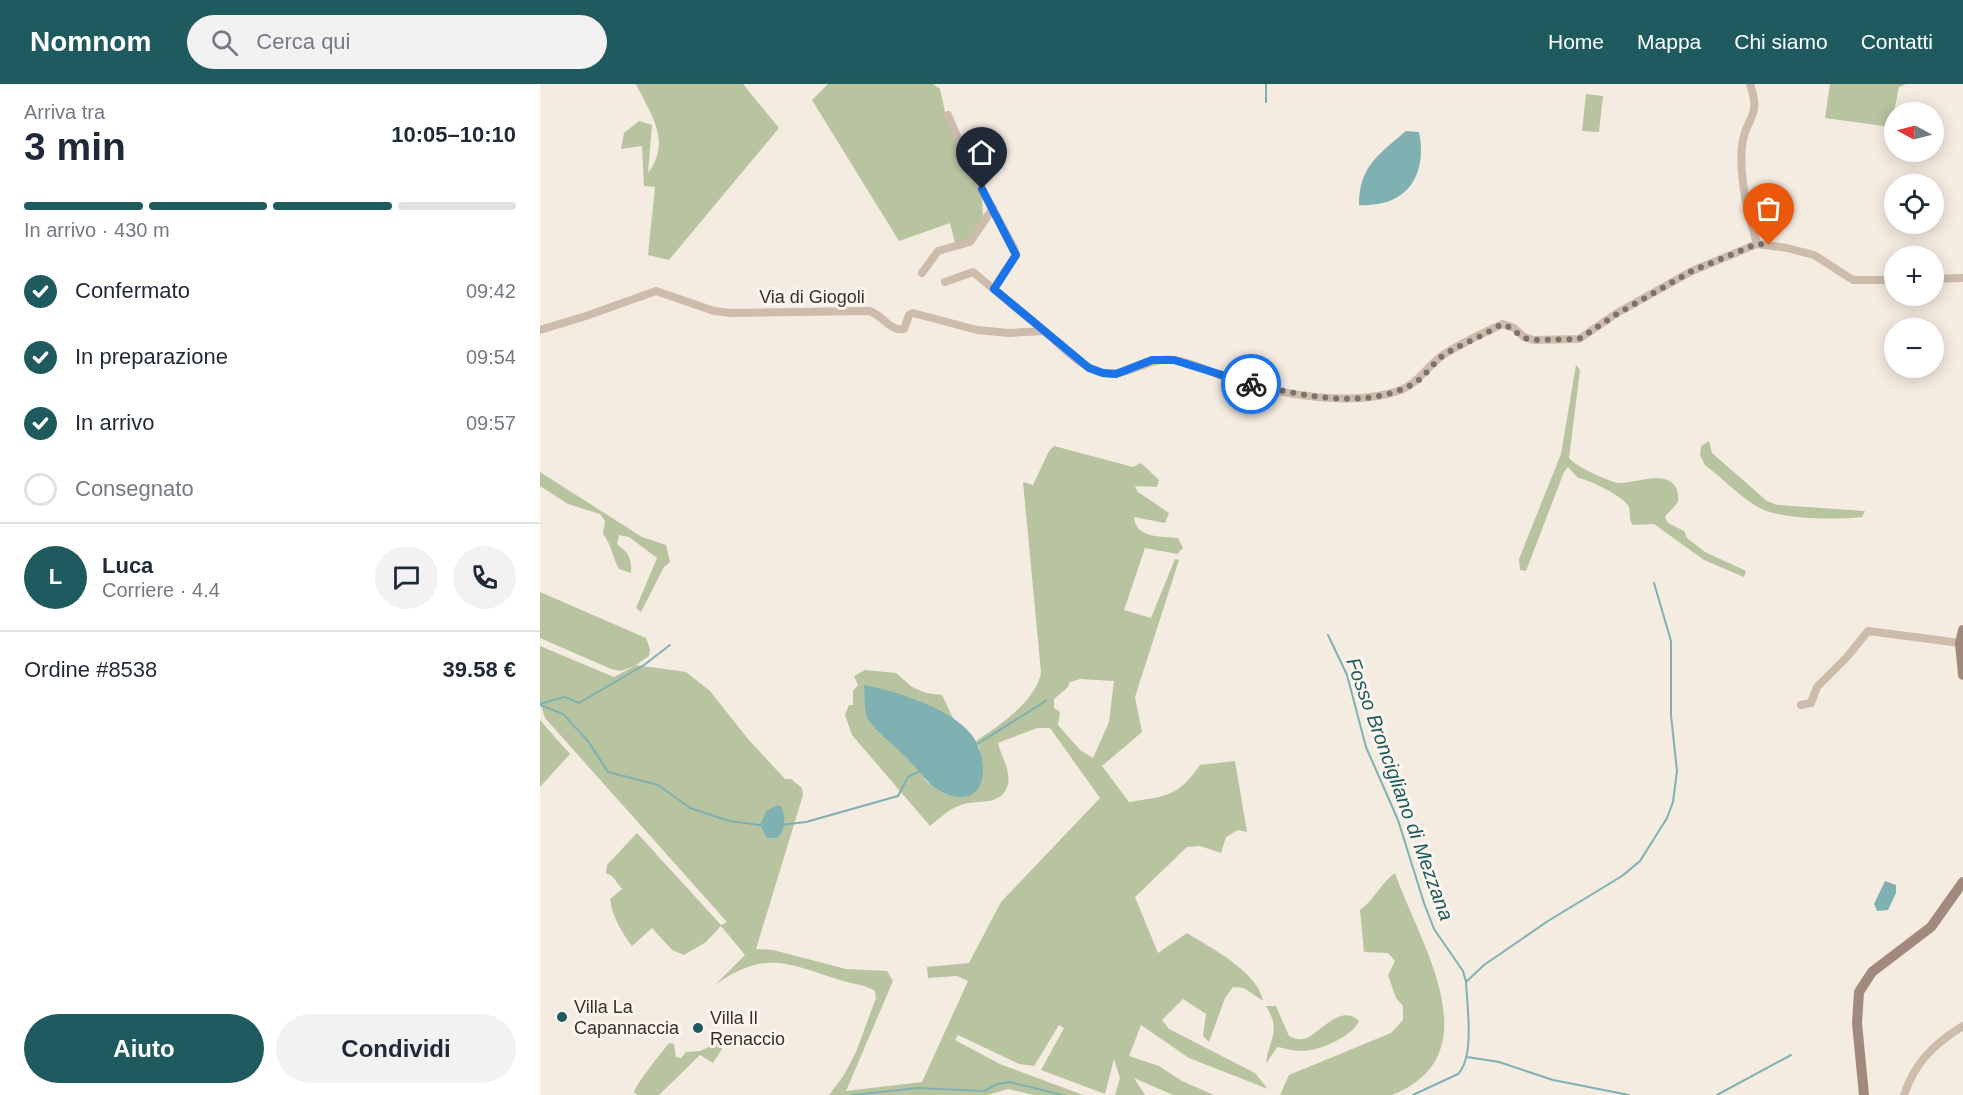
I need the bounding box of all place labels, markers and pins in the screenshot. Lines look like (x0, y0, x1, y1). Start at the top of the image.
pin (956, 127, 1007, 189)
pin (1743, 183, 1794, 245)
place label: Villa La Capannaccia (574, 997, 680, 1038)
place label: Villa Il Renaccio (710, 1008, 785, 1049)
marker: Villa La Capannaccia (555, 1010, 569, 1024)
marker: Villa Il Renaccio (691, 1021, 705, 1035)

